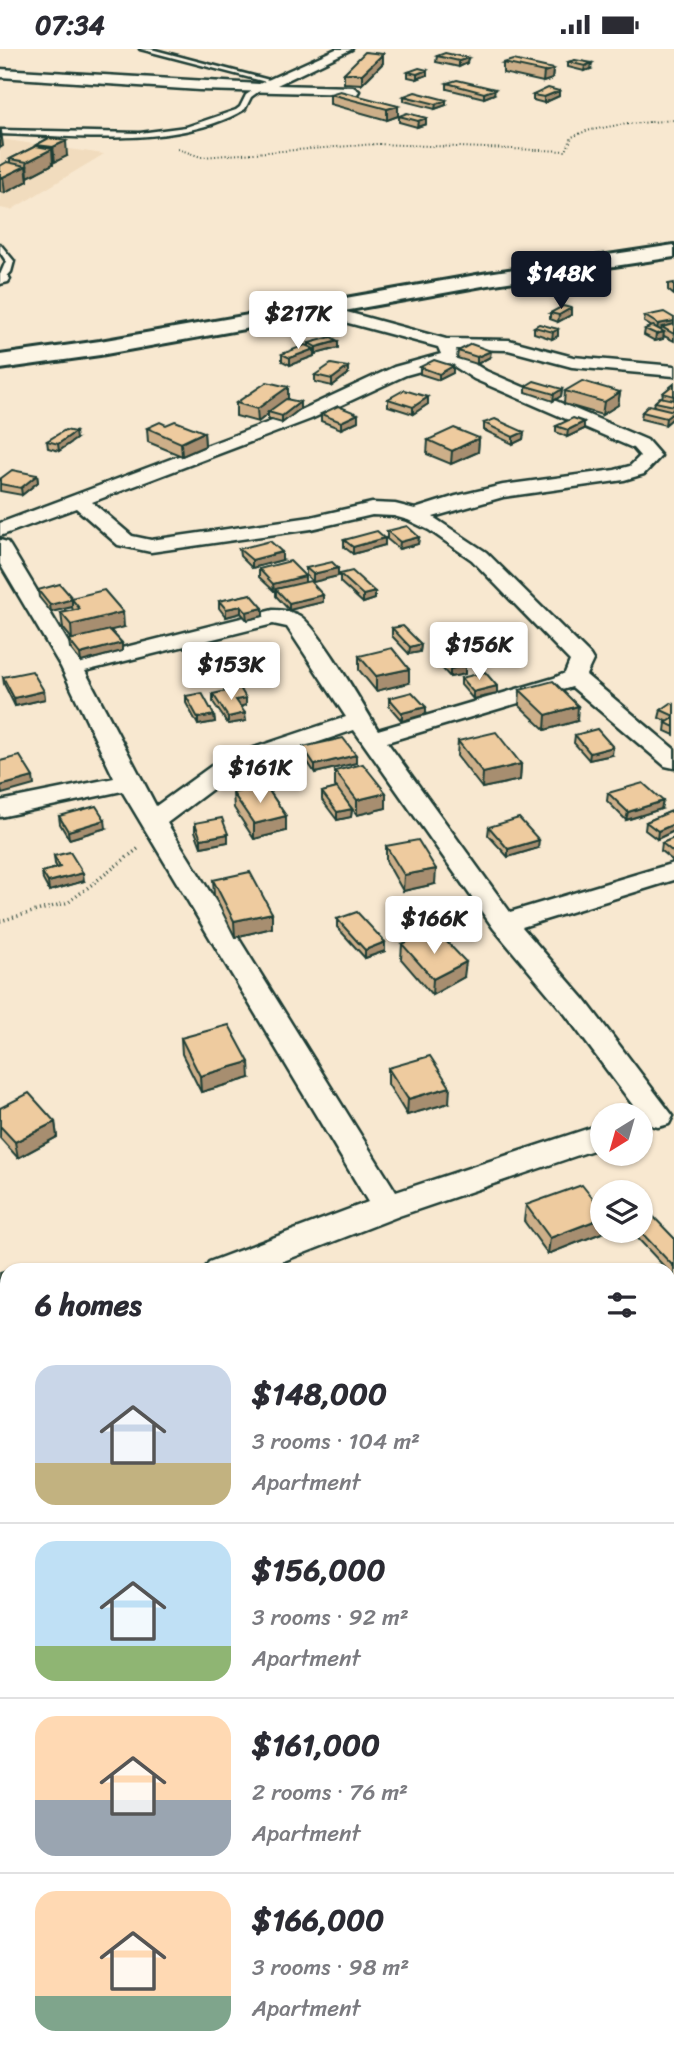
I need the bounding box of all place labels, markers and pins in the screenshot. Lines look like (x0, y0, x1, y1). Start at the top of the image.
pin: $148K (512, 251, 610, 311)
pin: $217K (249, 292, 347, 351)
pin: $156K (430, 623, 528, 682)
pin: $153K (182, 643, 280, 702)
pin: $161K (211, 745, 309, 805)
pin: $166K (385, 897, 483, 956)

